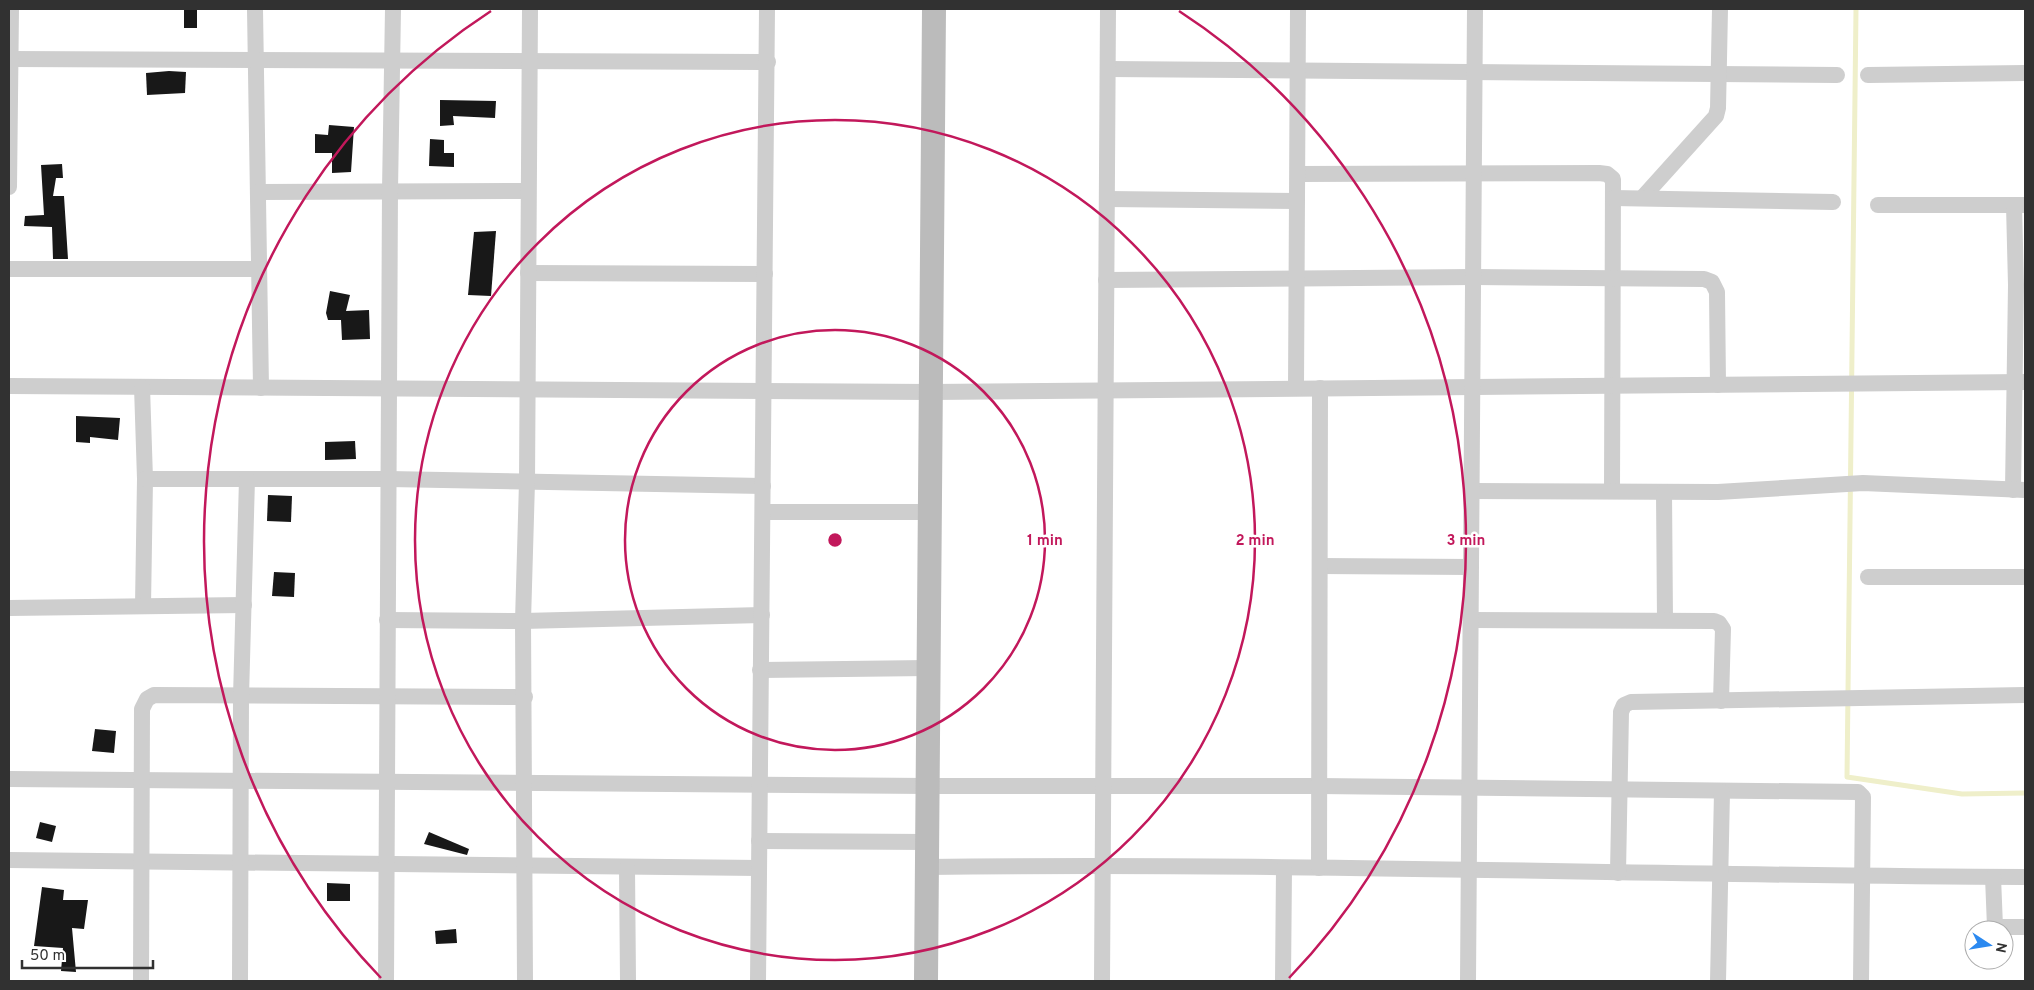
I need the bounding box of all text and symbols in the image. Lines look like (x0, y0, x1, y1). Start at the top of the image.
centre of rings (826, 531, 844, 549)
text: 1 min (1027, 532, 1063, 551)
text: 2 min (1235, 532, 1275, 551)
text: 3 min (1446, 532, 1486, 551)
north arrow (1964, 920, 2014, 970)
scale bar (22, 938, 154, 970)
text: N (1991, 941, 2010, 954)
text: 50 m (30, 947, 65, 966)

